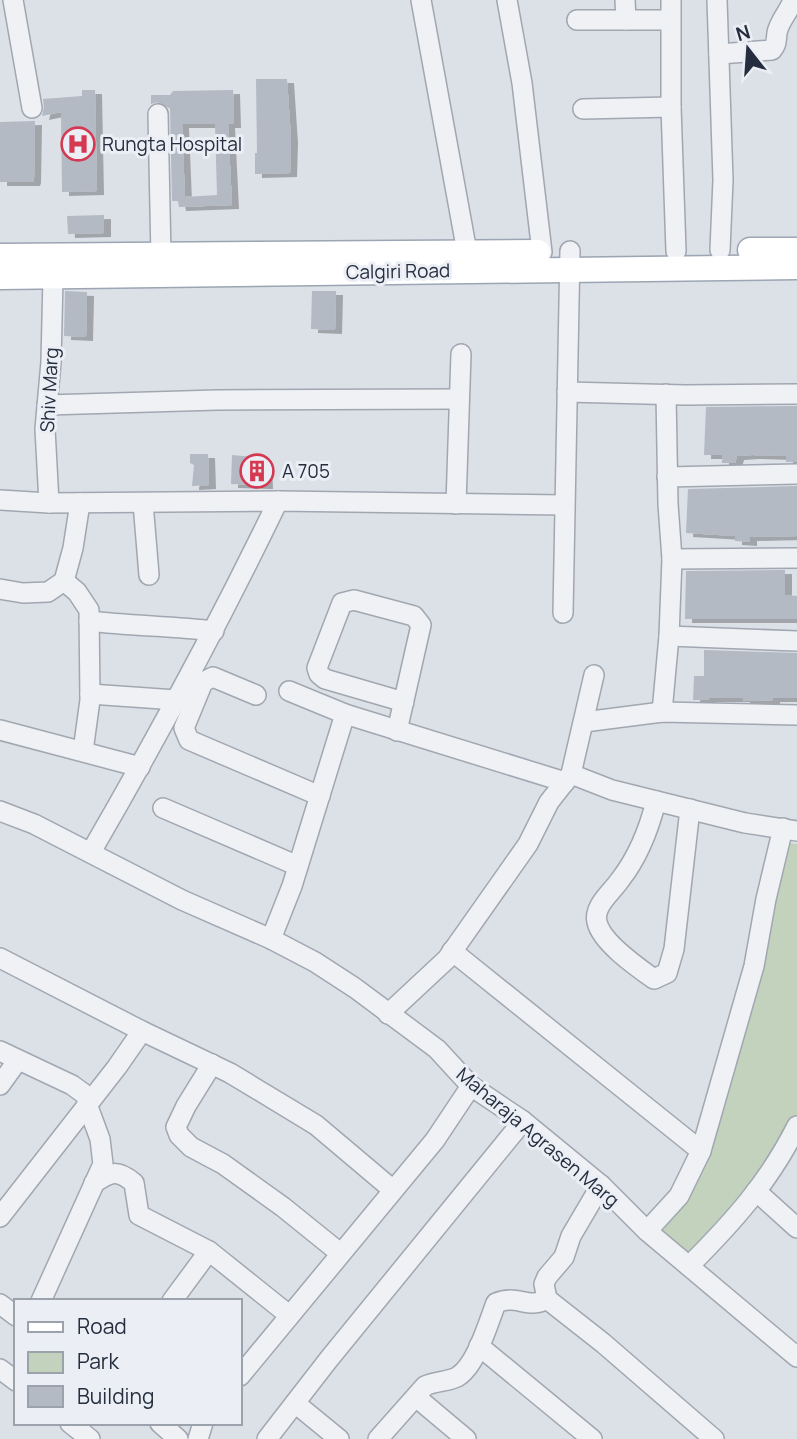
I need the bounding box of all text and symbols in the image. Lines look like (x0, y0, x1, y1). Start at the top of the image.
north arrow (713, 14, 783, 84)
text: N (733, 18, 753, 47)
hospital icon: Rungta Hospital (59, 125, 97, 163)
place label: Rungta Hospital (102, 131, 242, 157)
street label: Calgiri Road (346, 257, 450, 285)
street label: Shiv Marg (34, 347, 64, 433)
building icon: A 705 (238, 452, 276, 490)
place label: A 705 (282, 458, 330, 484)
street label: Maharaja Agrasen Marg (451, 1061, 625, 1213)
legend (14, 1299, 242, 1425)
text: Road (77, 1312, 127, 1340)
text: Park (77, 1347, 119, 1375)
text: Building (77, 1382, 154, 1410)

